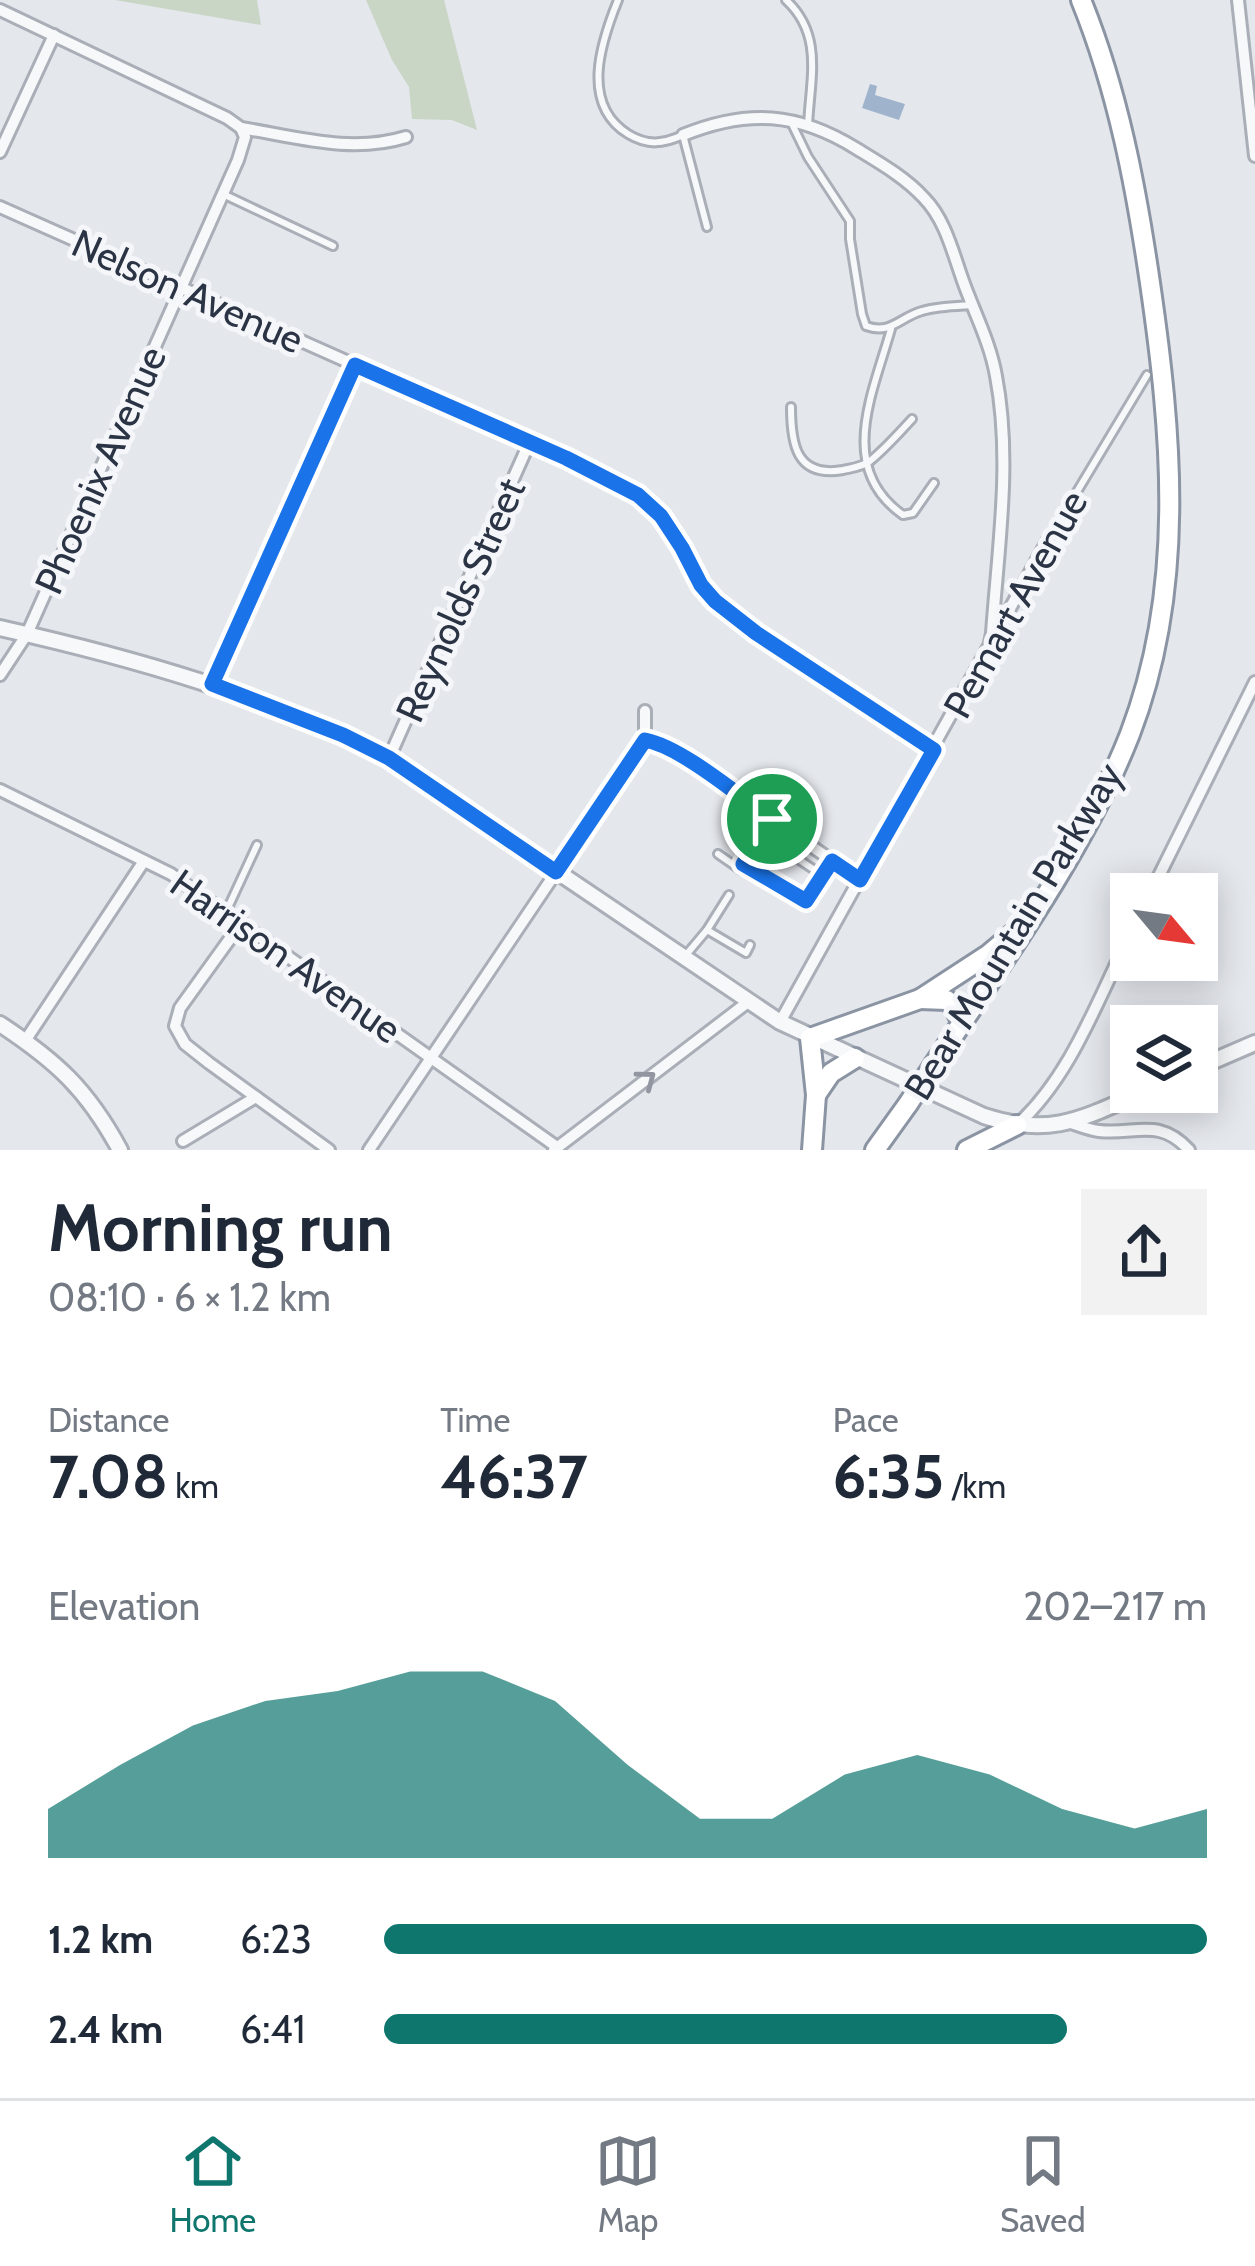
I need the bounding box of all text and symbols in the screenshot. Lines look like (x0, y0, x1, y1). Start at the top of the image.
street label: Nelson Avenue (65, 219, 311, 363)
street label: Phoenix Avenue (24, 339, 176, 601)
street label: Reynolds Street (385, 471, 535, 729)
street label: Pemart Avenue (933, 482, 1097, 726)
street label: Bear Mountain Parkway (893, 754, 1133, 1108)
pin (721, 768, 823, 870)
icon: arrive (739, 786, 805, 852)
street label: Harrison Avenue (161, 859, 411, 1053)
north arrow (1110, 873, 1218, 981)
map controls (1110, 873, 1218, 1113)
button: layers (1110, 1005, 1218, 1113)
one-way arrow (633, 1072, 655, 1093)
text: Morning run (48, 1187, 393, 1268)
button: share (1081, 1189, 1207, 1315)
text: 08:10 · 6 × 1.2 km (48, 1273, 331, 1321)
text: Distance (48, 1400, 169, 1440)
text: Time (440, 1400, 510, 1440)
text: Pace (833, 1400, 899, 1440)
text: 7.08 (48, 1440, 168, 1513)
text: 46:37 (440, 1440, 588, 1513)
text: 6:35 (833, 1440, 944, 1513)
text: km (168, 1466, 219, 1506)
text: /km (944, 1466, 1006, 1506)
text: Elevation (48, 1582, 200, 1630)
text: 202–217 m (1023, 1582, 1207, 1630)
text: 1.2 km (48, 1915, 153, 1963)
text: 6:23 (240, 1915, 312, 1963)
text: 2.4 km (48, 2005, 163, 2053)
text: 6:41 (240, 2005, 306, 2053)
tab: Home (169, 2128, 256, 2240)
tab: Map (595, 2128, 661, 2240)
tab: Saved (1000, 2128, 1086, 2240)

